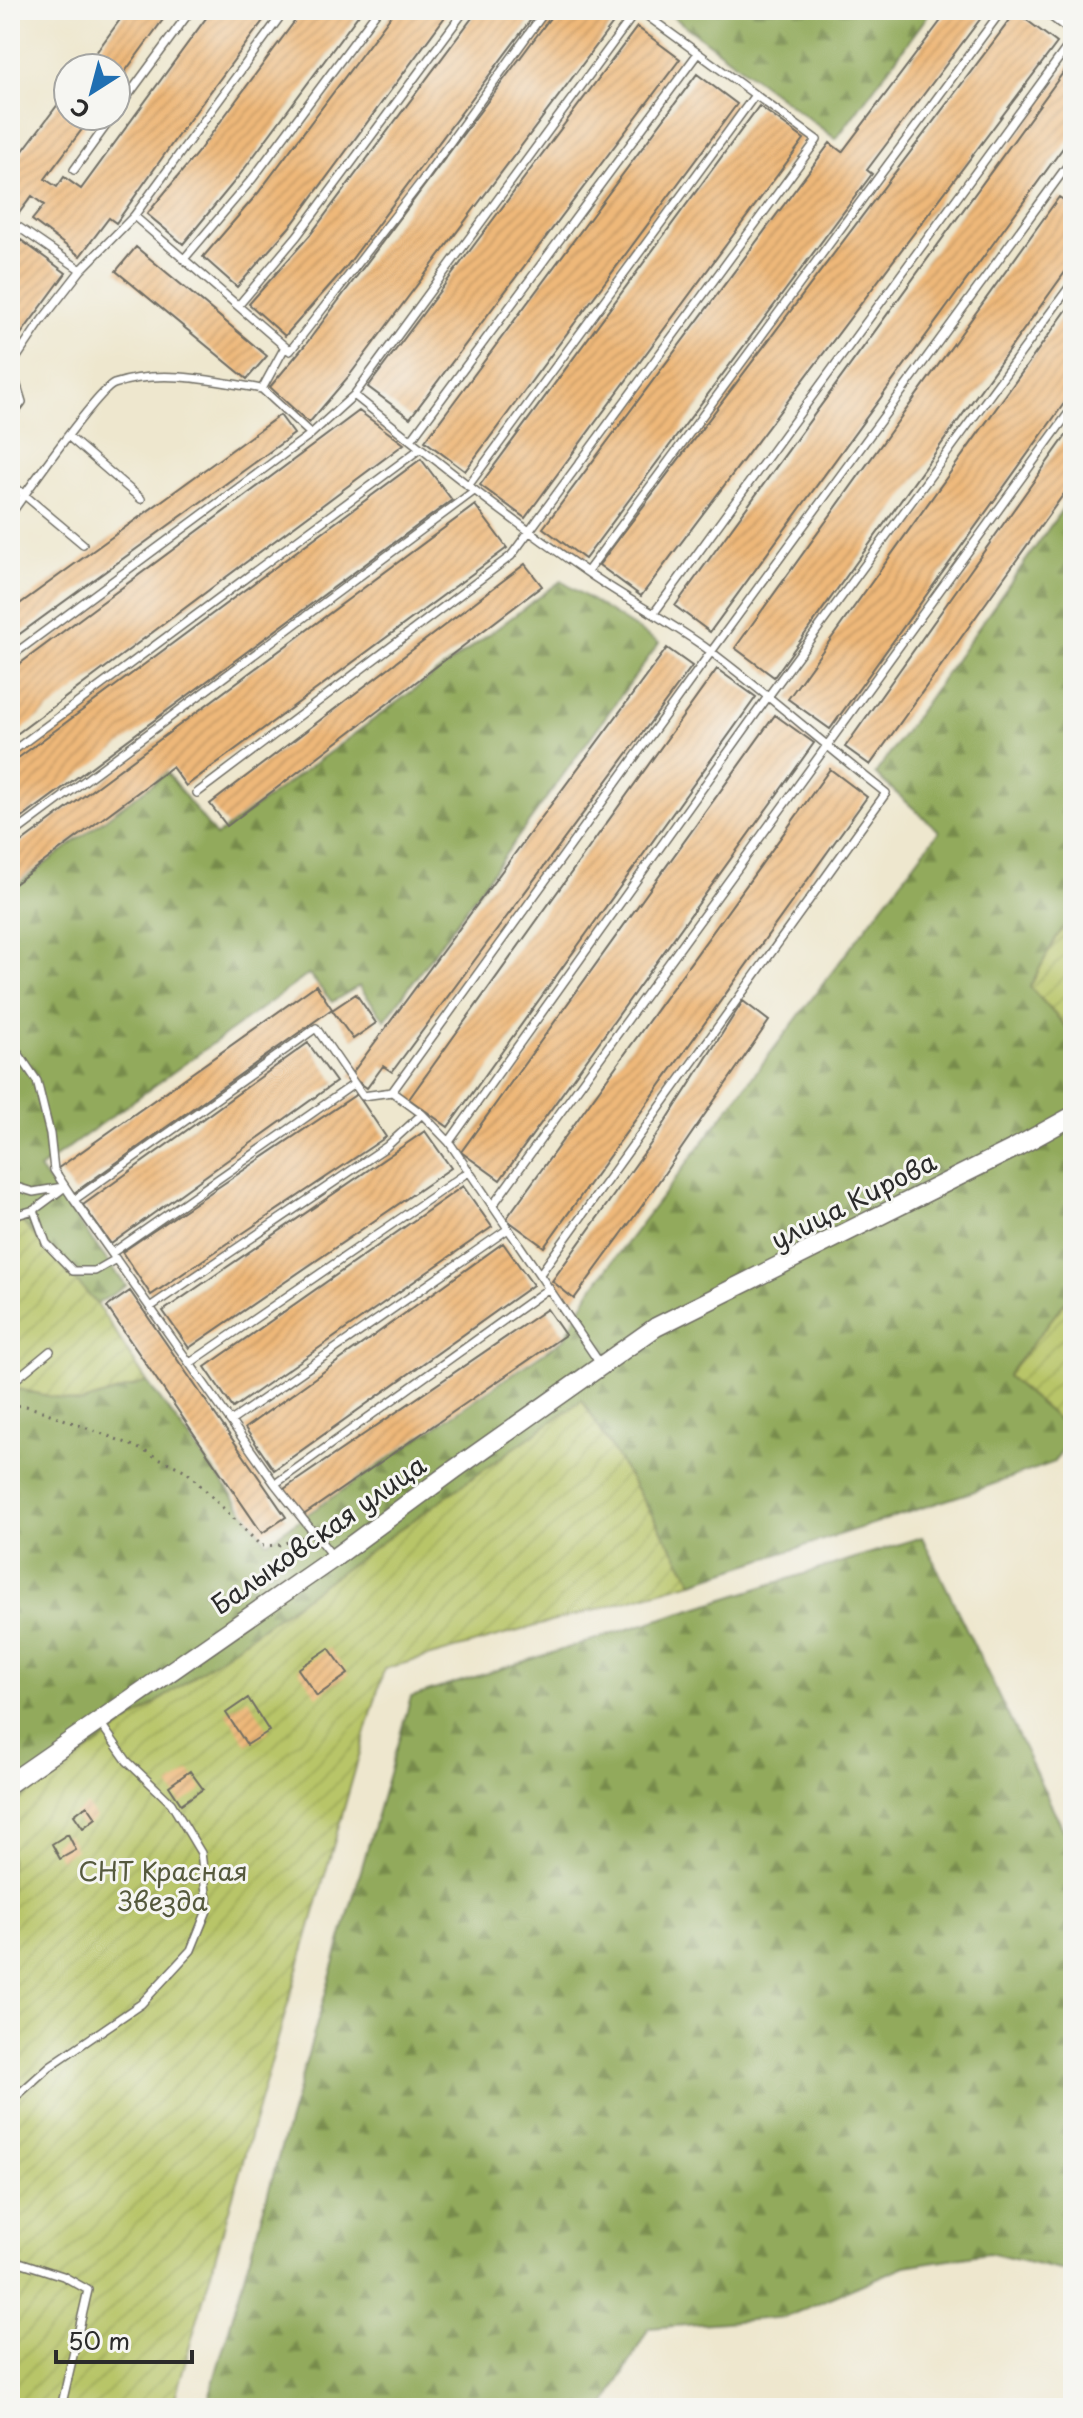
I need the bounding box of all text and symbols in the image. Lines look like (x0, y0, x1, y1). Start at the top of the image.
north arrow (52, 52, 132, 132)
text: С (63, 91, 96, 128)
street label: улица Кирова (763, 1141, 943, 1258)
street label: Балыковская улица (202, 1445, 434, 1623)
park label: СНТ Красная Звезда (78, 1851, 248, 1920)
scale bar (56, 2314, 192, 2364)
text: 50 m (68, 2322, 130, 2358)

